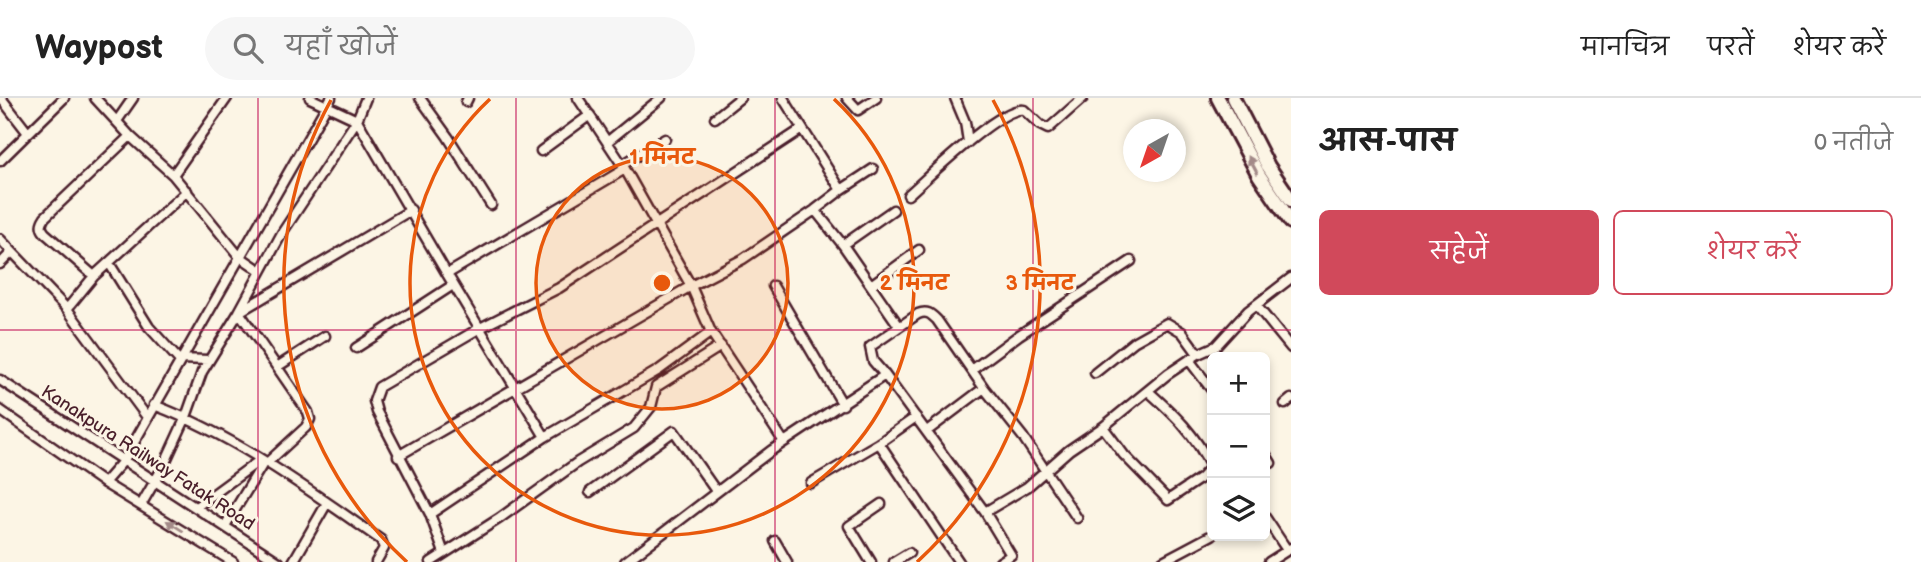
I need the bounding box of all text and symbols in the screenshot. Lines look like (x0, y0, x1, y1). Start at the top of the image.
search box (205, 17, 695, 80)
text: Waypost (35, 28, 163, 68)
icon: search (229, 29, 267, 67)
text: यहाँ खोजें (285, 32, 397, 63)
text: मानचित्र (1581, 33, 1669, 62)
text: परतें (1707, 33, 1754, 62)
text: शेयर करें (1792, 33, 1886, 62)
north arrow (1123, 119, 1186, 182)
text: आस-पास (1319, 124, 1456, 160)
text: 0 नतीजे (1814, 129, 1893, 157)
text: 1 मिनट (629, 141, 697, 170)
one-way arrow (1248, 155, 1260, 175)
button: सहेजें (1319, 210, 1599, 295)
button: शेयर करें (1613, 210, 1893, 295)
text: 2 मिनट (879, 267, 951, 296)
text: 3 मिनट (1006, 267, 1077, 296)
centre of rings (650, 271, 674, 295)
map controls (1207, 352, 1270, 541)
button: + (1207, 352, 1270, 415)
street label: Kanakpura Railway Fatak Road (37, 381, 259, 535)
button: − (1207, 415, 1270, 478)
button: layers (1207, 478, 1270, 541)
one-way arrow (165, 520, 184, 533)

